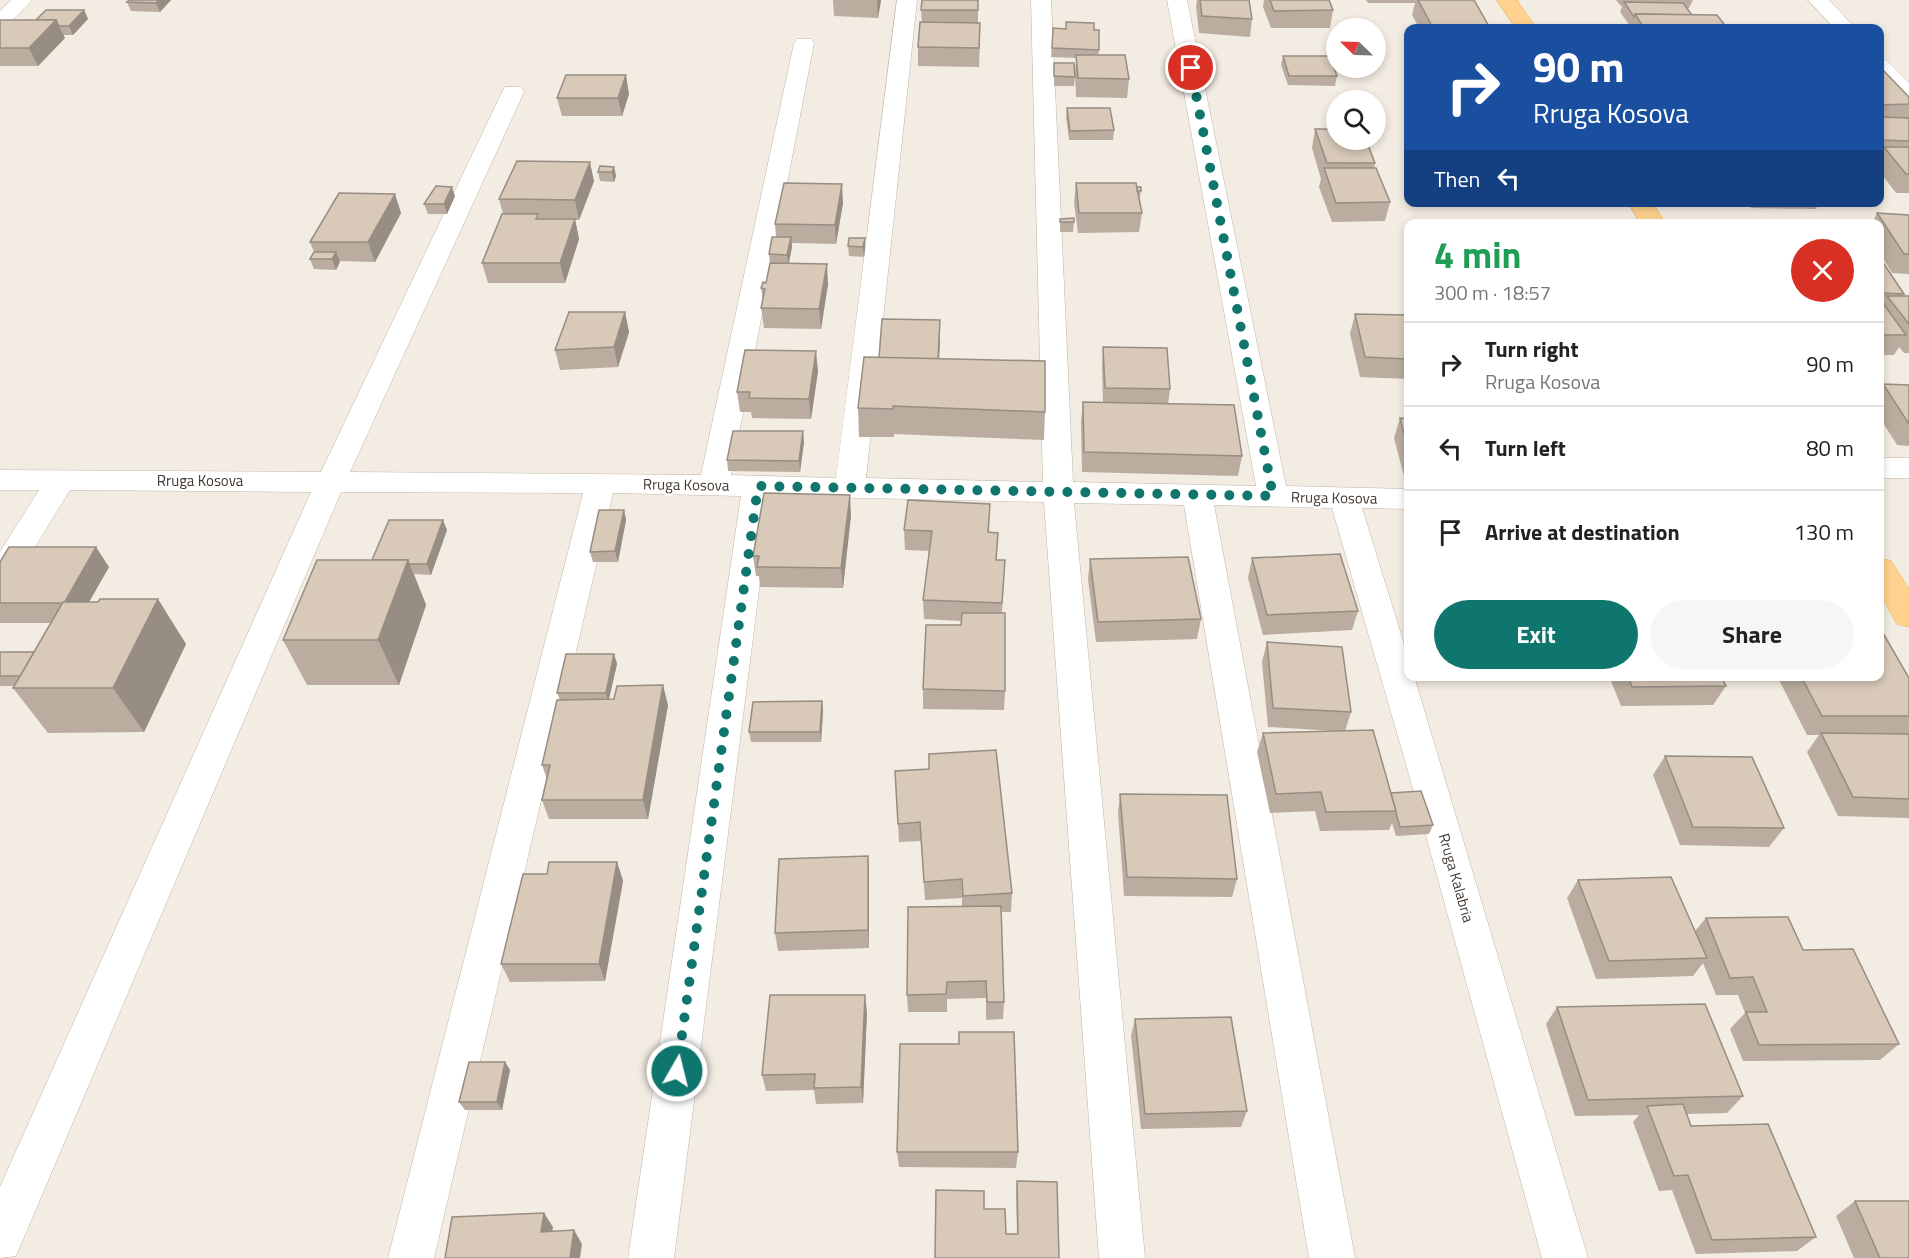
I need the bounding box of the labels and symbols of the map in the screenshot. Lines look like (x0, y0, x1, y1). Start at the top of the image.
north arrow (1326, 18, 1386, 78)
pin (1165, 42, 1216, 93)
street label: Rruga Kosova (157, 469, 244, 492)
street label: Rruga Kosova (643, 472, 730, 497)
street label: Rruga Kosova (1291, 485, 1378, 510)
street label: Rruga Kalabria (1433, 831, 1480, 926)
position arrow (645, 1039, 709, 1103)

